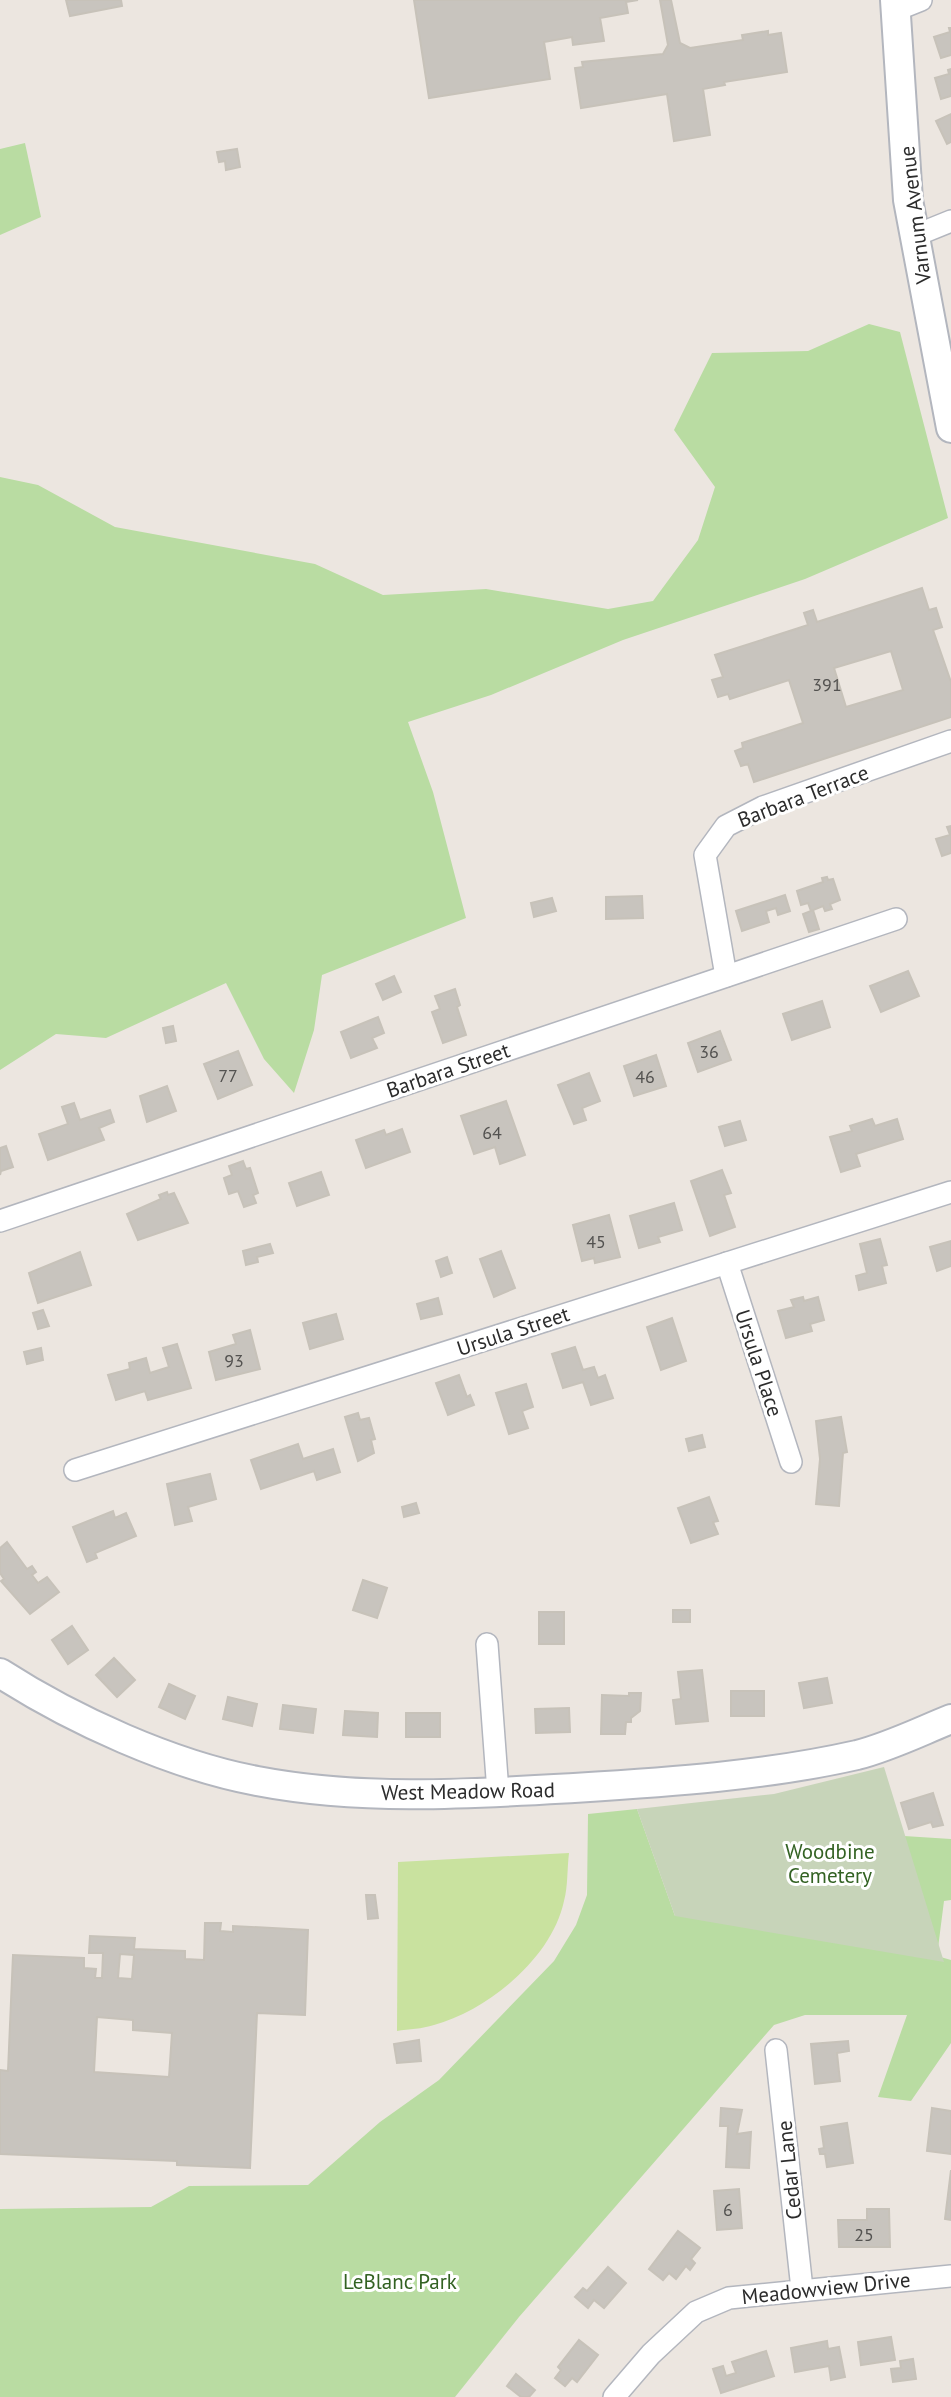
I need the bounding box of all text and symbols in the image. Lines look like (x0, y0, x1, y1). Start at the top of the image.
street label: Varnum Avenue (893, 144, 937, 287)
house number: 391 (812, 673, 842, 696)
street label: Barbara Terrace (734, 759, 872, 833)
street label: Barbara Street (383, 1036, 513, 1104)
house number: 36 (699, 1040, 719, 1063)
house number: 77 (218, 1064, 238, 1087)
house number: 46 (635, 1065, 655, 1088)
house number: 64 (482, 1121, 502, 1144)
house number: 45 (586, 1230, 606, 1253)
street label: Ursula Street (453, 1300, 573, 1362)
street label: Ursula Place (729, 1306, 789, 1420)
house number: 93 (224, 1349, 244, 1372)
street label: West Meadow Road (381, 1776, 555, 1806)
park label: Woodbine Cemetery (785, 1838, 875, 1889)
street label: Cedar Lane (770, 2119, 808, 2221)
house number: 6 (723, 2198, 733, 2221)
house number: 25 (854, 2223, 874, 2246)
street label: Meadowview Drive (740, 2266, 912, 2310)
park label: LeBlanc Park (343, 2268, 457, 2295)

